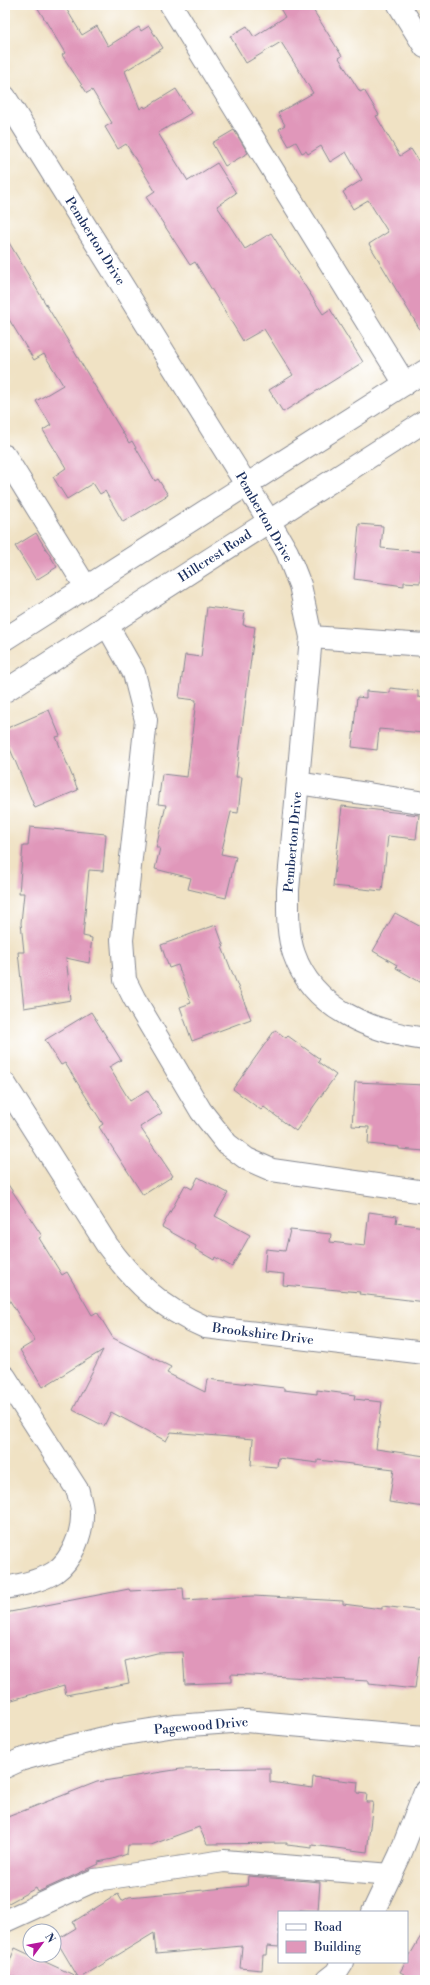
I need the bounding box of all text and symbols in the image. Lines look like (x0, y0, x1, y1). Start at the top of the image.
street label: Pemberton Drive (61, 194, 129, 289)
street label: Pemberton Drive (232, 469, 296, 565)
street label: Hillcrest Road (175, 526, 255, 586)
street label: Pemberton Drive (281, 790, 305, 893)
street label: Brookshire Drive (210, 1320, 315, 1348)
street label: Pagewood Drive (153, 1714, 249, 1738)
legend (278, 1911, 408, 1963)
text: Road (314, 1920, 342, 1935)
north arrow (22, 1923, 62, 1963)
text: N (41, 1931, 58, 1946)
text: Building (313, 1940, 362, 1955)

